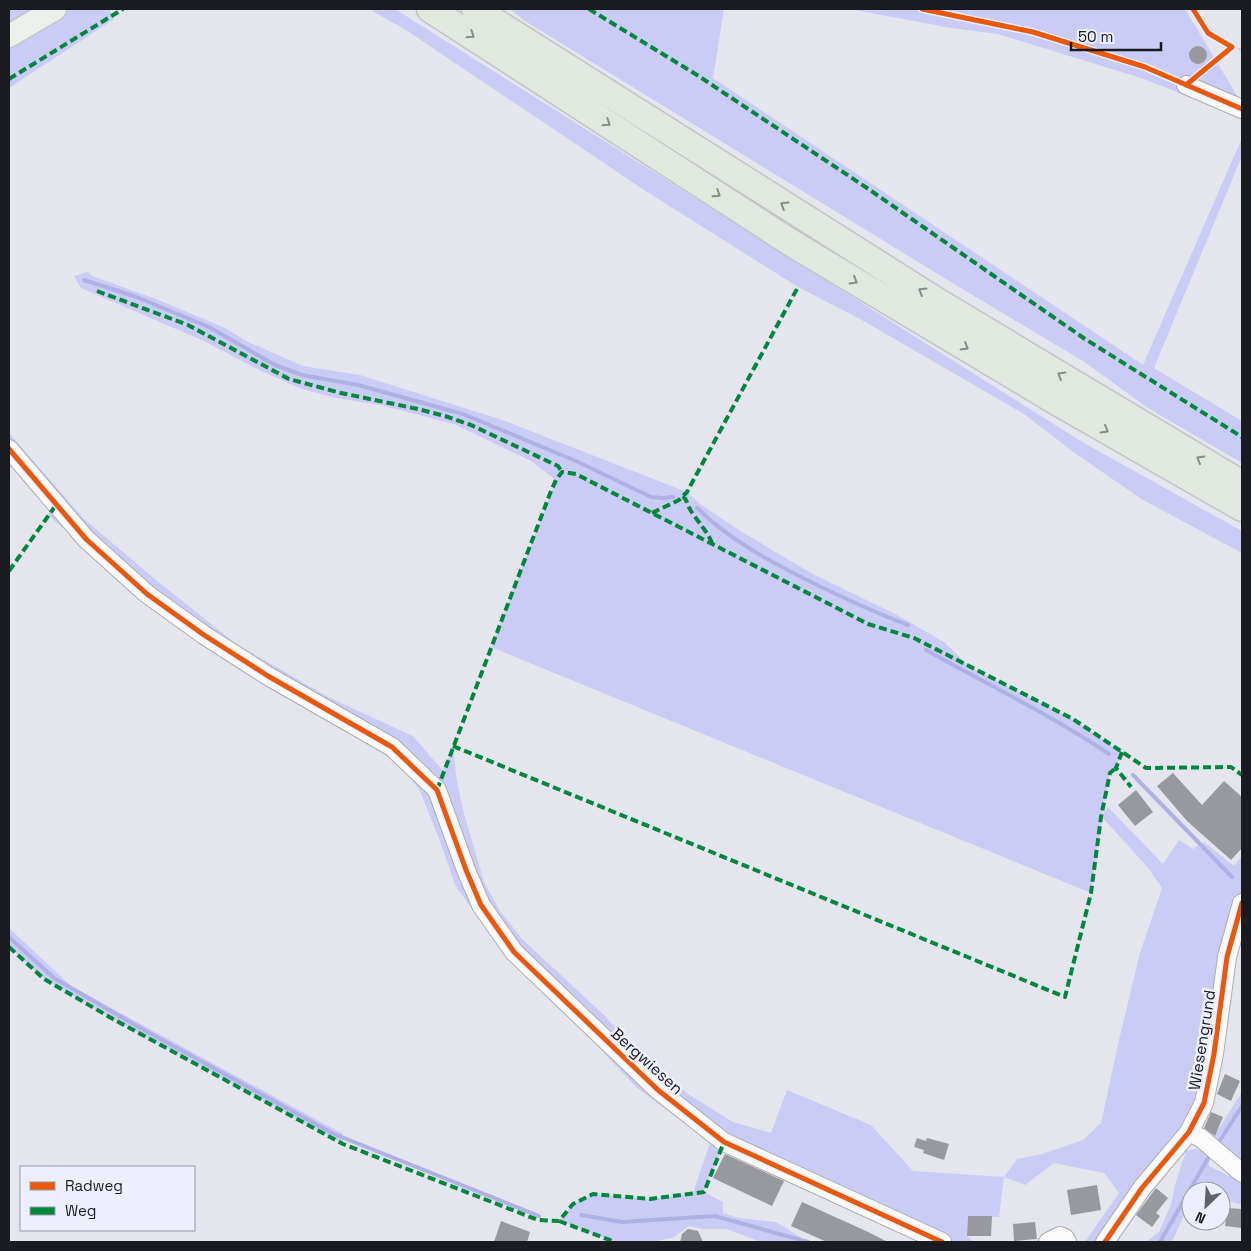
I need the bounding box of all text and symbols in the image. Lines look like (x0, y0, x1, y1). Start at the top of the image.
scale bar (1071, 20, 1161, 52)
text: 50 m (1078, 27, 1113, 46)
one-way arrow (465, 29, 474, 38)
one-way arrow (602, 117, 611, 126)
one-way arrow (711, 187, 720, 197)
one-way arrow (781, 201, 790, 211)
one-way arrow (848, 274, 857, 284)
one-way arrow (918, 288, 927, 298)
one-way arrow (960, 341, 969, 351)
one-way arrow (1058, 372, 1067, 381)
one-way arrow (1100, 423, 1109, 433)
one-way arrow (1197, 455, 1206, 465)
street label: Wiesengrund (1184, 988, 1220, 1092)
street label: Bergwiesen (607, 1023, 687, 1099)
legend (20, 1166, 195, 1231)
text: Radweg (65, 1176, 123, 1195)
north arrow (1181, 1181, 1231, 1231)
text: Weg (65, 1201, 96, 1220)
text: N (1192, 1208, 1209, 1228)

